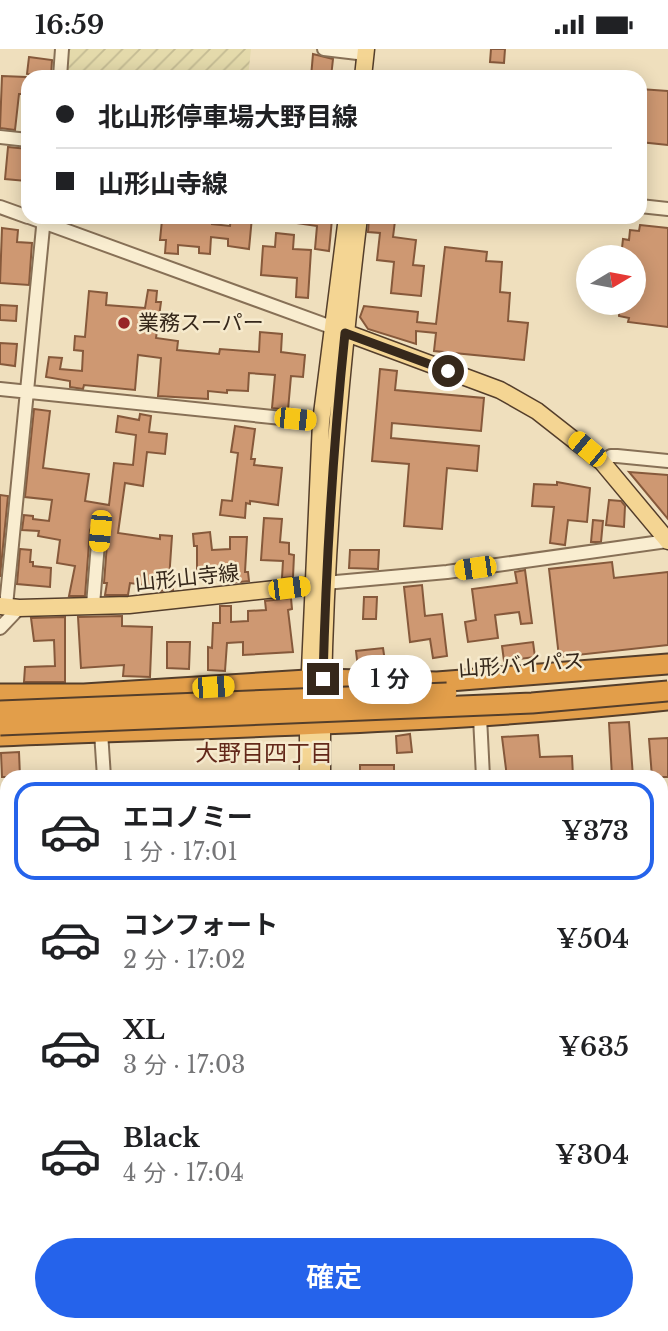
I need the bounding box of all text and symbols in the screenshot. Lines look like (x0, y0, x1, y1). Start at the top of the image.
text: 16:59 (35, 9, 104, 41)
text: 北山形停車場大野目線 (98, 101, 358, 133)
text: 山形山寺線 (98, 168, 228, 200)
north arrow (576, 245, 646, 315)
map controls (576, 245, 646, 315)
place label: 業務スーパー (138, 310, 264, 336)
marker: 業務スーパー (116, 315, 132, 331)
route start (432, 355, 464, 387)
car (274, 406, 317, 432)
car (565, 427, 610, 471)
car (88, 509, 113, 553)
car (453, 555, 498, 581)
street label: 山形山寺線 (133, 560, 241, 596)
car (267, 575, 312, 601)
street label: 山形バイパス (457, 648, 585, 682)
callout: 1 分 (348, 655, 432, 703)
route end (307, 663, 339, 695)
text: 1 分 (370, 665, 410, 693)
car (192, 675, 235, 699)
district label: 大野目四丁目 (195, 739, 333, 767)
icon: car (39, 800, 102, 863)
text: エコノミー (123, 801, 253, 833)
text: ¥373 (561, 815, 629, 847)
text: 1 分 · 17:01 (123, 838, 238, 866)
icon: car (39, 908, 102, 971)
text: コンフォート (123, 909, 278, 941)
text: ¥504 (556, 923, 629, 955)
text: 2 分 · 17:02 (123, 946, 245, 974)
text: XL (123, 1014, 165, 1046)
icon: car (39, 1016, 102, 1079)
text: ¥635 (558, 1031, 629, 1063)
text: 3 分 · 17:03 (123, 1051, 245, 1079)
text: Black (123, 1122, 200, 1154)
icon: car (39, 1124, 102, 1187)
text: ¥304 (555, 1139, 629, 1171)
text: 4 分 · 17:04 (123, 1159, 244, 1187)
button: 確定 (35, 1238, 633, 1318)

